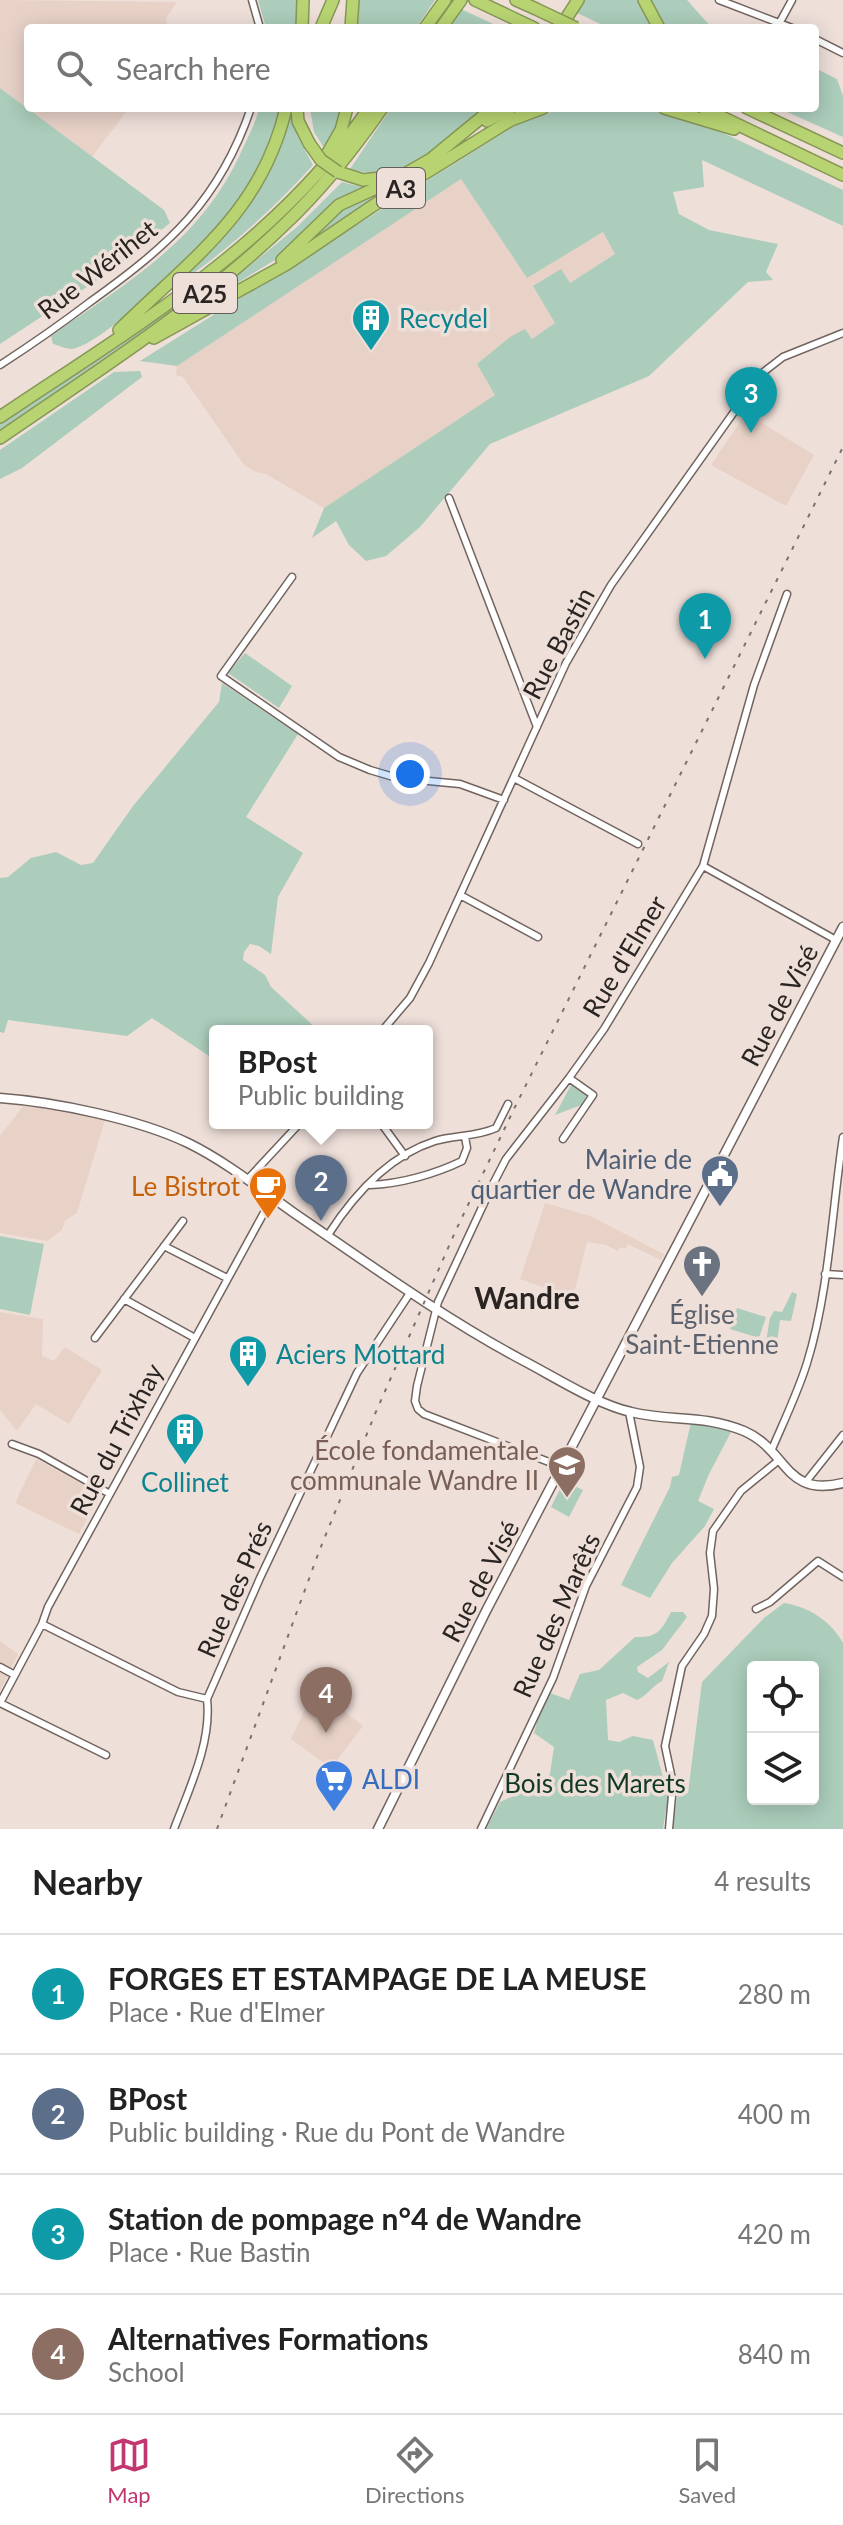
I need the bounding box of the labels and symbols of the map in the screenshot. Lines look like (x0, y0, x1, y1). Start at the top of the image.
road number: A3 (377, 168, 425, 208)
street label: Rue Wérihet (31, 212, 164, 326)
road number: A25 (173, 273, 237, 313)
building icon: Recydel (350, 297, 392, 352)
place label: Recydel (399, 302, 488, 334)
pin: 3 (725, 367, 777, 433)
street label: Rue Bastin (515, 582, 601, 704)
pin: 1 (679, 593, 731, 659)
your location (390, 754, 430, 794)
street label: Rue d'Elmer (575, 889, 673, 1023)
street label: Rue de Visé (734, 939, 824, 1071)
place label: Mairie de quartier de Wandre (471, 1143, 692, 1205)
public building icon: Mairie de quartier de Wandre (699, 1153, 741, 1208)
pin: 2 (295, 1155, 347, 1221)
cafe icon: Le Bistrot (247, 1165, 289, 1220)
place label: Le Bistrot (131, 1170, 241, 1202)
church icon: Église Saint-Etienne (681, 1243, 723, 1298)
district label: Wandre (474, 1279, 580, 1315)
place label: Église Saint-Etienne (625, 1298, 779, 1360)
building icon: Aciers Mottard (227, 1333, 269, 1388)
place label: Aciers Mottard (276, 1338, 445, 1370)
street label: Rue du Trixhay (63, 1357, 170, 1520)
building icon: Collinet (164, 1411, 206, 1466)
place label: École fondamentale communale Wandre II (290, 1434, 539, 1496)
school or university icon: École fondamentale communale Wandre II (546, 1444, 588, 1499)
place label: Collinet (141, 1466, 230, 1498)
street label: Rue de Visé (435, 1515, 525, 1647)
street label: Rue des Prés (190, 1516, 278, 1662)
street label: Rue des Marêts (505, 1528, 607, 1702)
pin: 4 (300, 1667, 352, 1733)
supermarket icon: ALDI (313, 1758, 355, 1813)
place label: ALDI (362, 1763, 420, 1795)
park label: Bois des Marets (504, 1767, 686, 1799)

